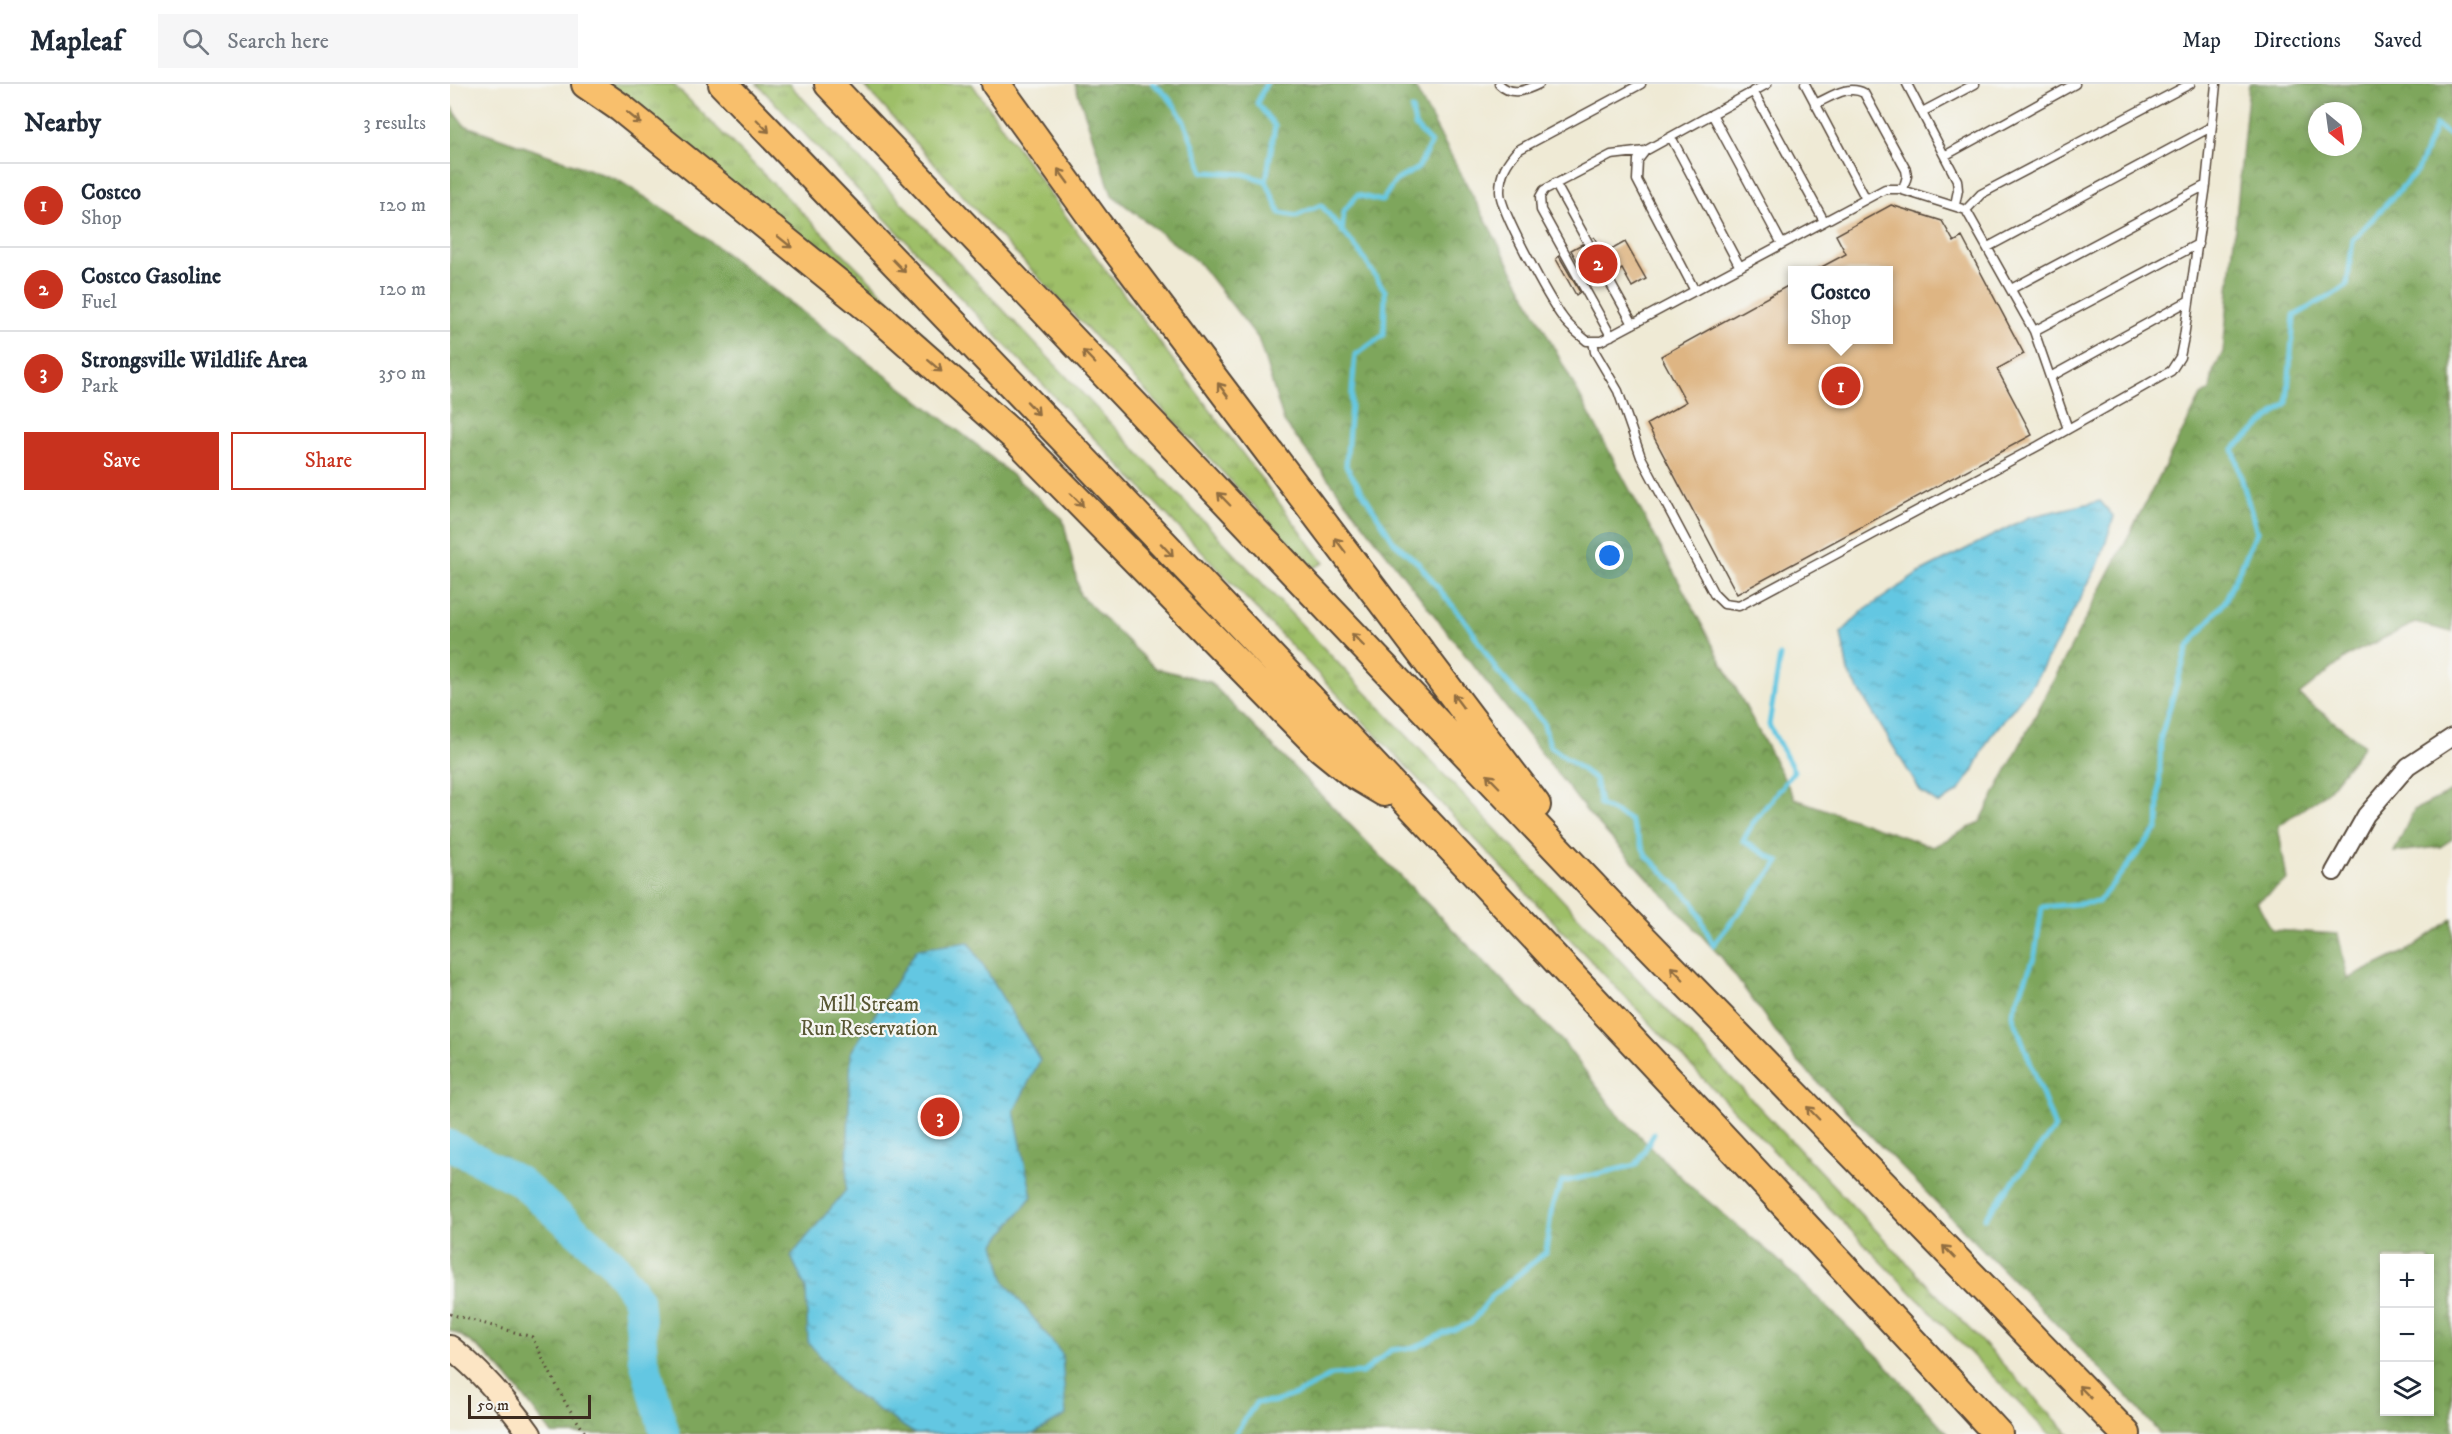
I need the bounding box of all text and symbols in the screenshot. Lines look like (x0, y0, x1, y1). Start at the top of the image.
search box (158, 14, 578, 68)
text: Mapleaf (30, 24, 122, 59)
icon: search (179, 25, 212, 58)
text: Search here (227, 28, 329, 55)
text: Map (2182, 28, 2221, 54)
text: Directions (2254, 28, 2341, 54)
text: Saved (2374, 28, 2422, 54)
north arrow (2308, 102, 2362, 156)
text: Nearby (24, 107, 101, 140)
text: 3 results (363, 111, 426, 136)
one-way arrow (625, 112, 641, 125)
one-way arrow (756, 119, 771, 134)
one-way arrow (1057, 169, 1069, 185)
text: Costco (81, 179, 141, 206)
text: 1 (40, 193, 47, 218)
text: 120 m (379, 193, 426, 218)
text: Shop (81, 206, 122, 231)
one-way arrow (777, 235, 793, 248)
pin: 2 (1578, 242, 1618, 286)
one-way arrow (892, 259, 906, 274)
text: Costco Gasoline (81, 263, 221, 290)
popup (1788, 266, 1893, 344)
text: 2 (39, 277, 48, 302)
text: 120 m (379, 277, 426, 302)
text: Costco (1811, 279, 1870, 306)
text: Fuel (81, 290, 117, 315)
text: Shop (1811, 306, 1851, 331)
text: Strongsville Wildlife Area (81, 347, 307, 374)
one-way arrow (1082, 350, 1097, 365)
one-way arrow (927, 359, 942, 373)
text: 3 (40, 361, 47, 386)
text: 350 m (379, 361, 426, 386)
pin: 1 (1822, 364, 1860, 408)
text: Park (81, 374, 118, 399)
one-way arrow (1216, 382, 1229, 398)
one-way arrow (1026, 400, 1041, 415)
button: Save (24, 432, 219, 490)
button: Share (231, 432, 426, 490)
one-way arrow (1217, 491, 1231, 506)
one-way arrow (1069, 492, 1084, 507)
one-way arrow (1334, 538, 1347, 554)
your location (1595, 541, 1624, 570)
one-way arrow (1160, 542, 1174, 557)
one-way arrow (1351, 633, 1365, 648)
one-way arrow (1451, 693, 1464, 709)
one-way arrow (1485, 774, 1500, 789)
one-way arrow (1669, 966, 1684, 981)
park label: Mill Stream Run Reservation (800, 992, 938, 1042)
pin: 3 (920, 1094, 960, 1140)
one-way arrow (1805, 1105, 1820, 1120)
one-way arrow (1942, 1245, 1956, 1260)
map controls (2380, 1254, 2434, 1416)
button: + (2380, 1254, 2434, 1308)
button: − (2380, 1308, 2434, 1362)
button: layers (2380, 1362, 2434, 1416)
one-way arrow (2078, 1385, 2092, 1400)
scale bar (468, 1392, 591, 1420)
text: 50 m (477, 1395, 509, 1415)

